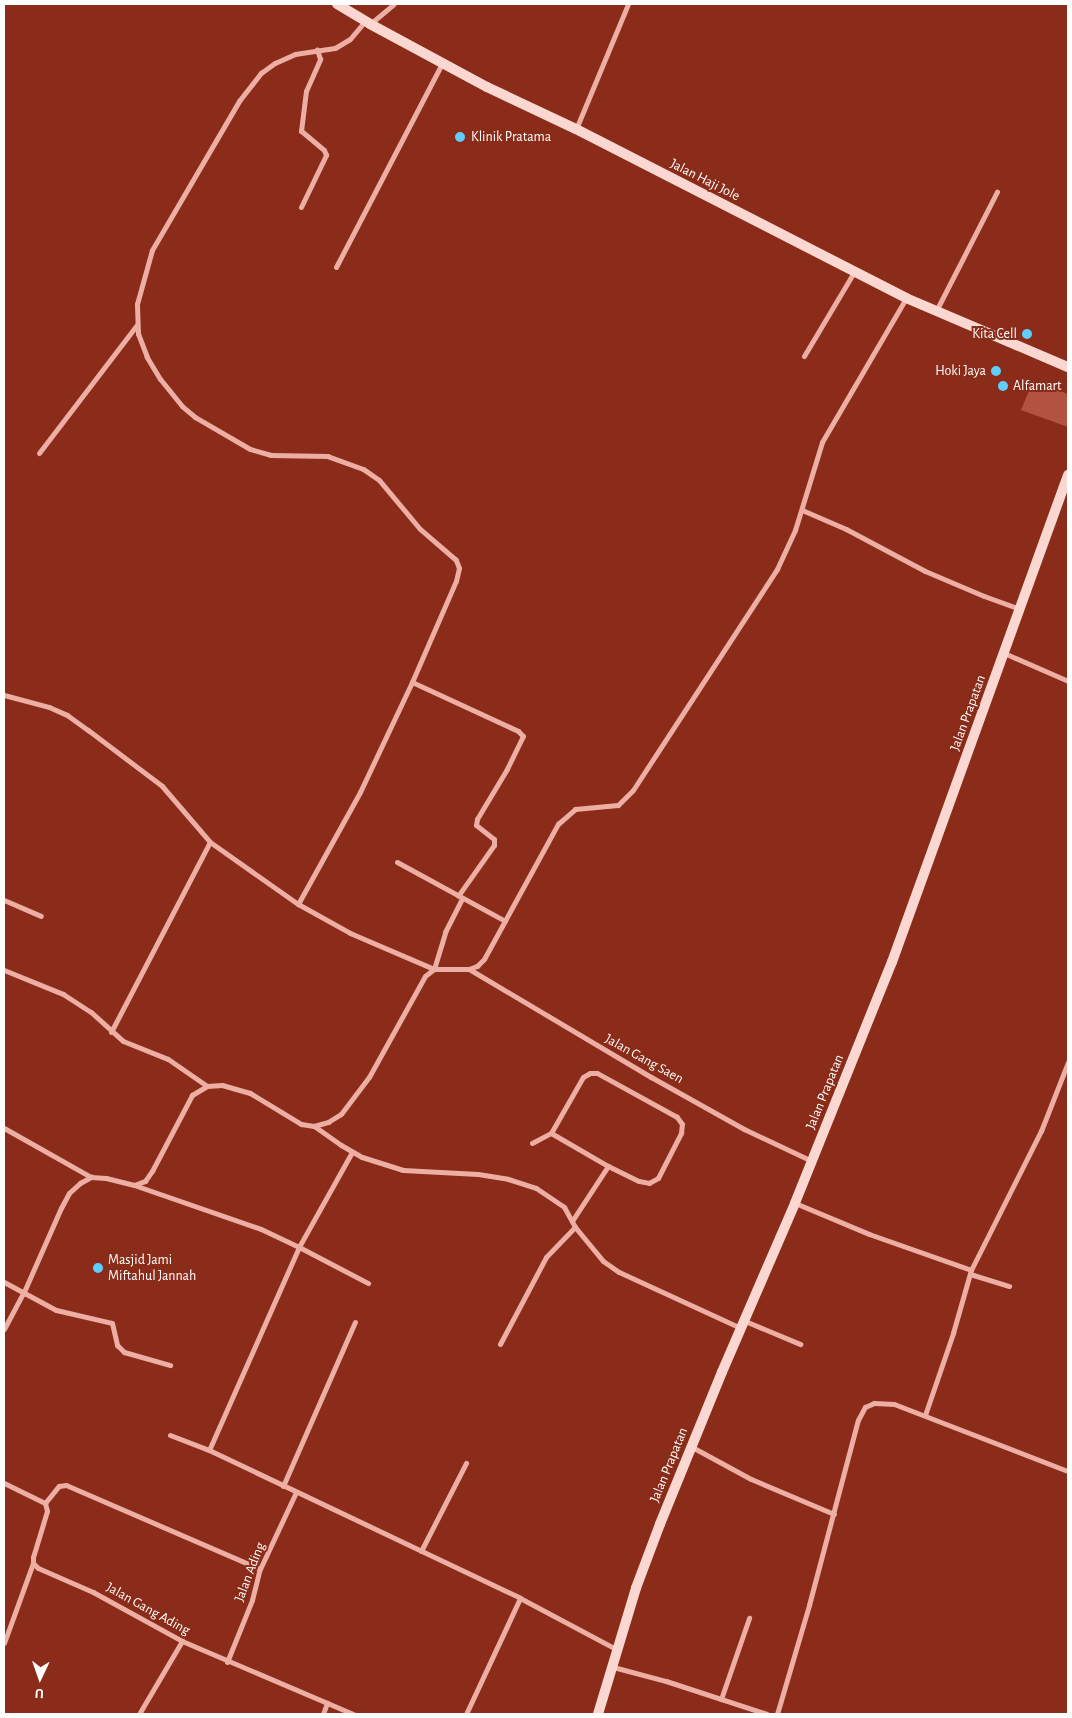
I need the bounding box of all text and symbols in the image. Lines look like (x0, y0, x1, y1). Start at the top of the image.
place label: Klinik Pratama (471, 129, 551, 145)
marker: Klinik Pratama (453, 130, 467, 144)
street label: Jalan Haji Jole (667, 155, 743, 205)
place label: Kita Cell (972, 326, 1017, 342)
marker: Kita Cell (1021, 328, 1033, 340)
place label: Hoki Jaya (935, 363, 986, 379)
marker: Hoki Jaya (990, 365, 1002, 377)
place label: Alfamart (1013, 378, 1061, 394)
marker: Alfamart (997, 380, 1009, 392)
street label: Jalan Prapatan (947, 673, 989, 753)
street label: Jalan Gang Saen (602, 1031, 686, 1087)
street label: Jalan Prapatan (802, 1052, 848, 1132)
place label: Masjid Jami Miftahul Jannah (108, 1252, 196, 1284)
marker: Masjid Jami Miftahul Jannah (92, 1262, 104, 1274)
street label: Jalan Prapatan (646, 1425, 692, 1505)
street label: Jalan Ading (231, 1540, 269, 1604)
street label: Jalan Gang Ading (103, 1579, 193, 1639)
north arrow (15, 1653, 65, 1703)
text: U (34, 1686, 44, 1700)

